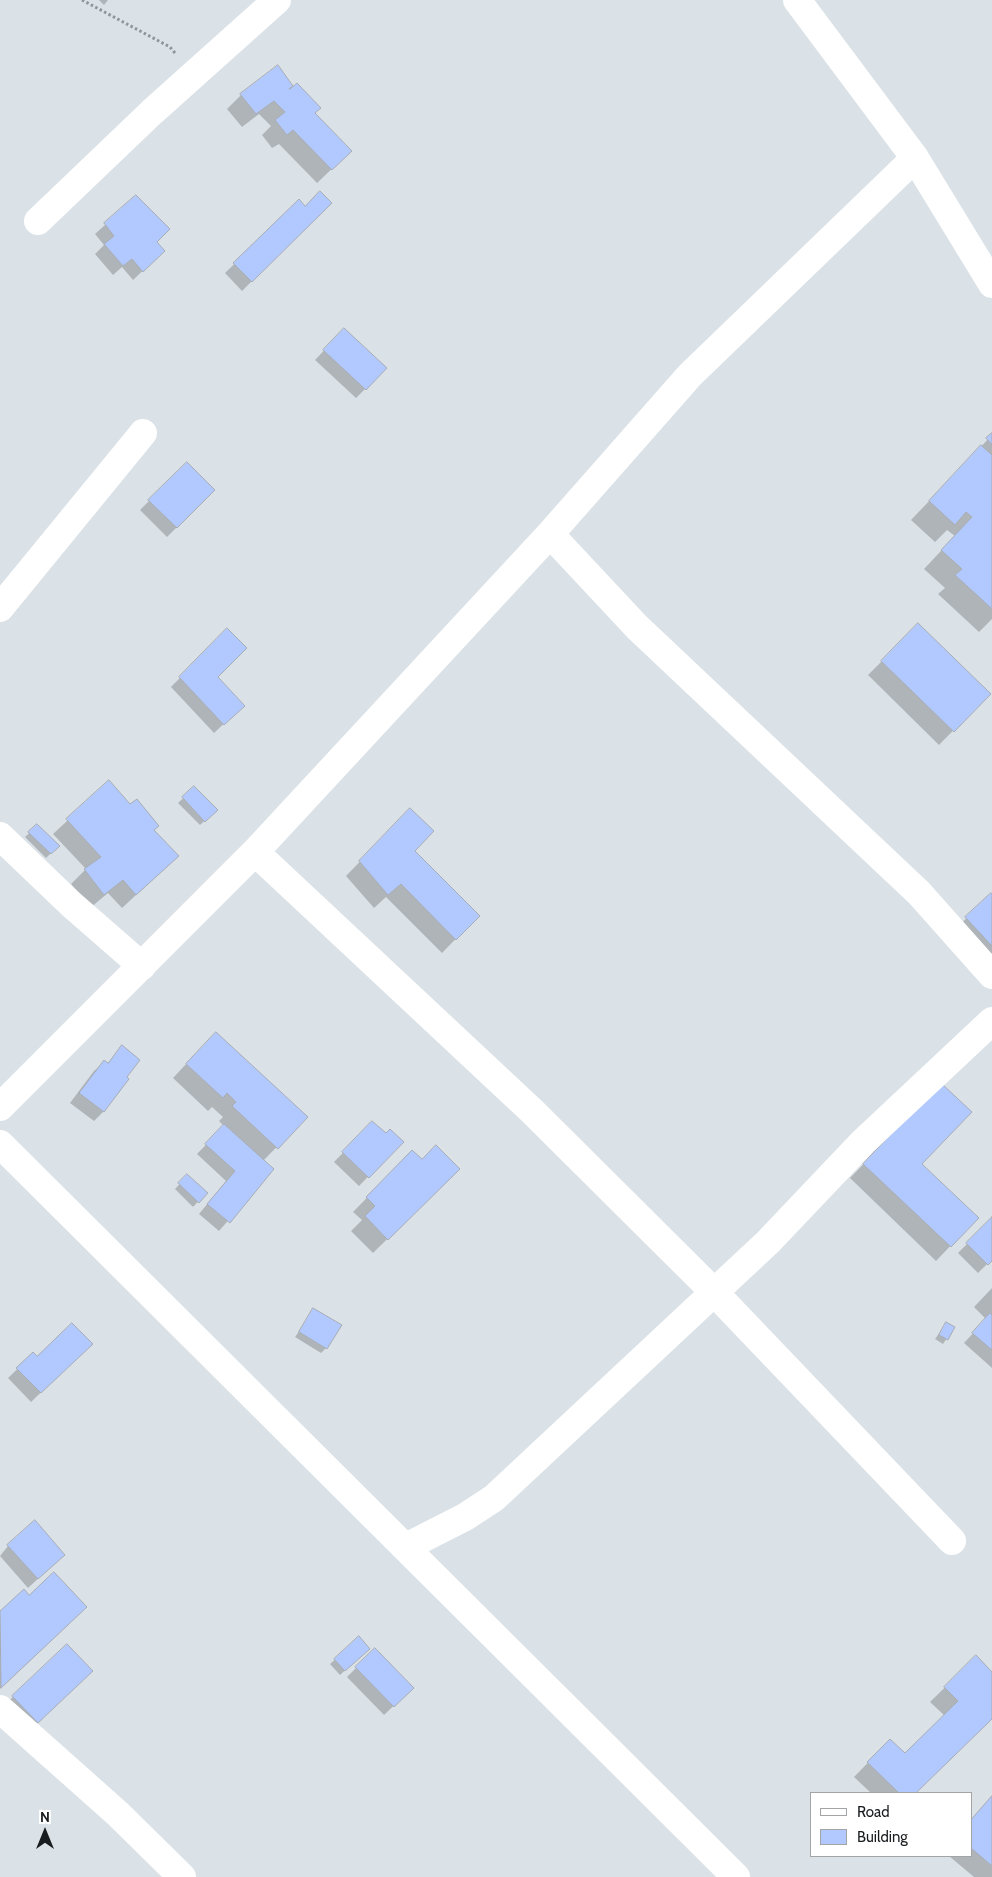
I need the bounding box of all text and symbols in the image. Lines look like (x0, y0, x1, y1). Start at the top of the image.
legend (810, 1792, 972, 1857)
text: Road (857, 1803, 890, 1821)
north arrow (20, 1807, 70, 1857)
text: N (40, 1808, 50, 1826)
text: Building (857, 1828, 908, 1846)

